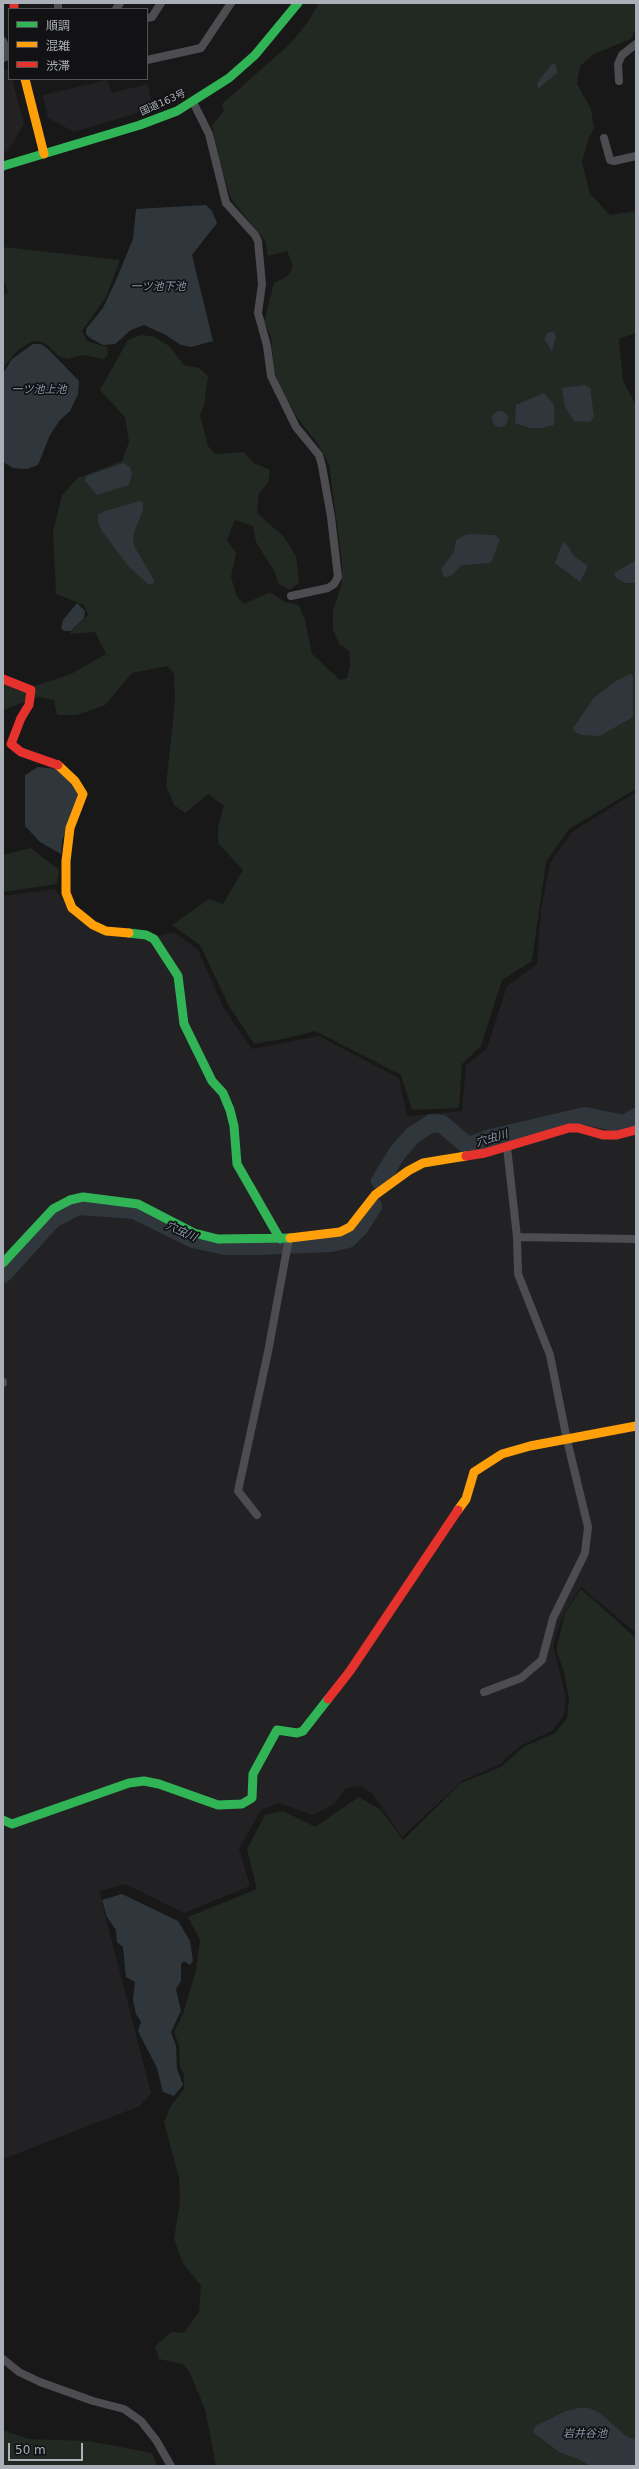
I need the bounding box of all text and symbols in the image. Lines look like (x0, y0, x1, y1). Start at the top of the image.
legend (8, 8, 148, 80)
text: 順調 (46, 19, 70, 33)
text: 混雑 (46, 39, 70, 53)
text: 渋滞 (46, 59, 70, 73)
street label: 国道163号 (138, 88, 188, 118)
water label: 一ツ池下池 (131, 280, 185, 294)
water label: 一ツ池上池 (12, 383, 66, 397)
water label: 穴虫川 (474, 1128, 510, 1150)
water label: 穴虫川 (163, 1219, 199, 1245)
water label: 岩井谷池 (563, 2427, 607, 2441)
scale bar (10, 2435, 85, 2461)
text: 50 m (15, 2443, 46, 2457)

